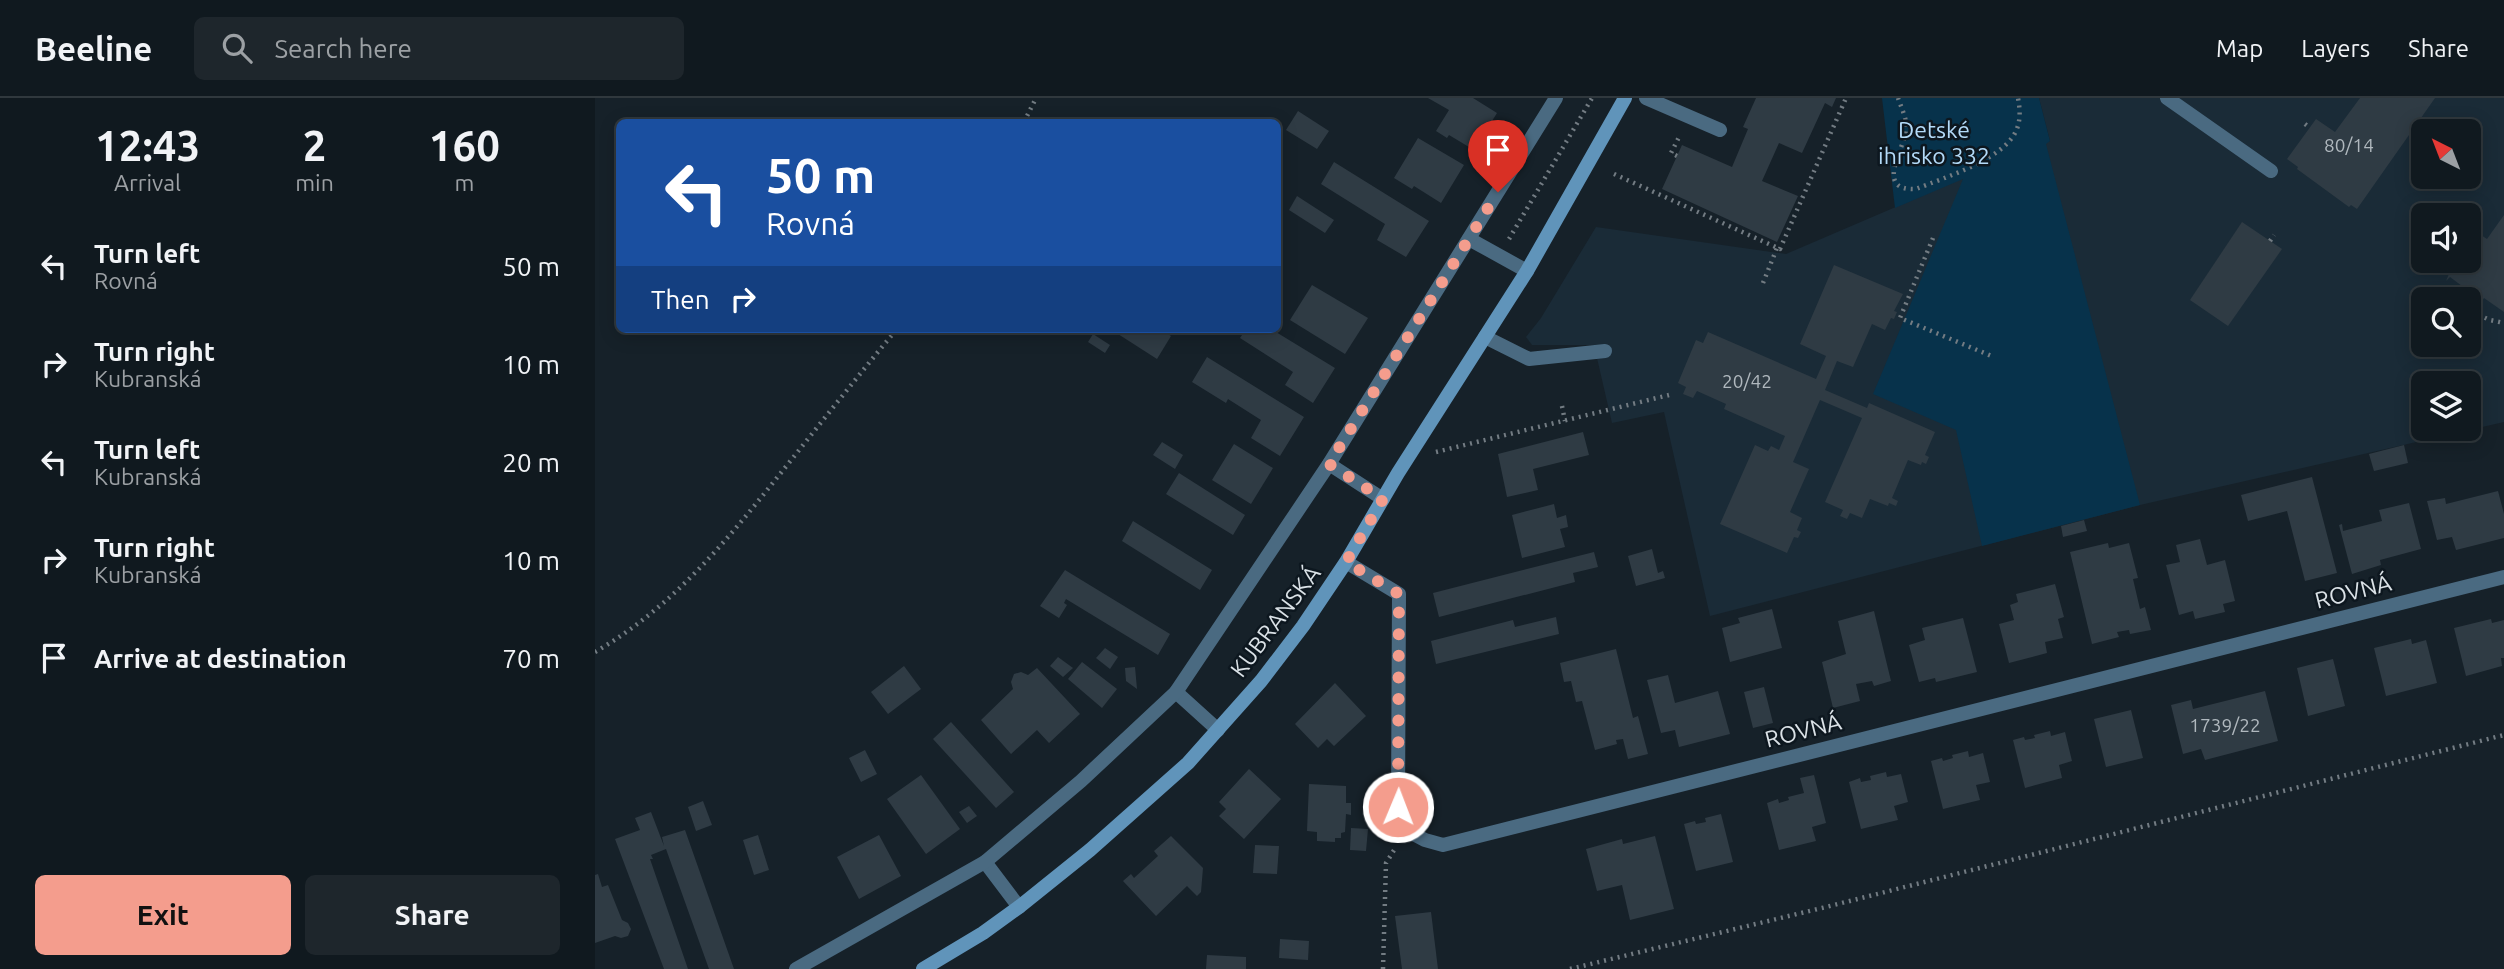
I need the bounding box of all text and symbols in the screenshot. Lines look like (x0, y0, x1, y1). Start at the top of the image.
search box (194, 17, 684, 80)
icon: search (218, 29, 256, 67)
text: Beeline (35, 30, 152, 67)
text: Search here (274, 34, 412, 63)
text: Map (2216, 35, 2263, 62)
text: Layers (2301, 35, 2370, 62)
text: Share (2408, 35, 2469, 62)
park label: Detské ihrisko 332 (1878, 117, 1990, 168)
north arrow (2411, 119, 2481, 189)
map controls (2411, 119, 2481, 441)
pin (1468, 120, 1528, 192)
text: 12:43 (95, 122, 200, 169)
text: 2 (303, 122, 326, 169)
text: 160 (429, 122, 500, 169)
icon: arrive (1479, 131, 1517, 169)
house number: 80/14 (2324, 134, 2374, 156)
icon: left (651, 147, 742, 238)
text: 50 m (766, 147, 875, 202)
text: Arrival (114, 170, 181, 195)
text: min (295, 170, 334, 195)
text: m (454, 170, 474, 195)
button: sound (2411, 203, 2481, 273)
text: Rovná (766, 205, 855, 241)
text: Turn left (94, 239, 200, 268)
icon: left (35, 247, 73, 285)
text: 50 m (502, 252, 560, 281)
text: Rovná (94, 268, 158, 293)
icon: right (724, 280, 762, 318)
text: Then (651, 285, 710, 314)
button: search (2411, 287, 2481, 357)
text: Turn right (94, 337, 215, 366)
icon: right (35, 345, 73, 383)
text: 10 m (502, 350, 560, 379)
text: Kubranská (94, 366, 202, 391)
house number: 20/42 (1722, 370, 1772, 392)
button: layers (2411, 371, 2481, 441)
text: Turn left (94, 435, 200, 464)
icon: left (35, 443, 73, 481)
text: 20 m (502, 448, 560, 477)
text: Kubranská (94, 464, 202, 489)
text: Turn right (94, 533, 215, 562)
icon: right (35, 541, 73, 579)
text: 10 m (502, 546, 560, 575)
street label: KUBRANSKÁ (1224, 560, 1325, 681)
text: Kubranská (94, 562, 202, 587)
street label: ROVNÁ (2312, 568, 2394, 613)
icon: arrive (35, 639, 73, 677)
text: Arrive at destination (94, 644, 347, 673)
text: 70 m (502, 644, 560, 673)
street label: ROVNÁ (1762, 707, 1844, 752)
house number: 1739/22 (2189, 714, 2261, 736)
position arrow (1361, 770, 1435, 844)
button: Exit (35, 875, 291, 955)
button: Share (305, 875, 560, 955)

